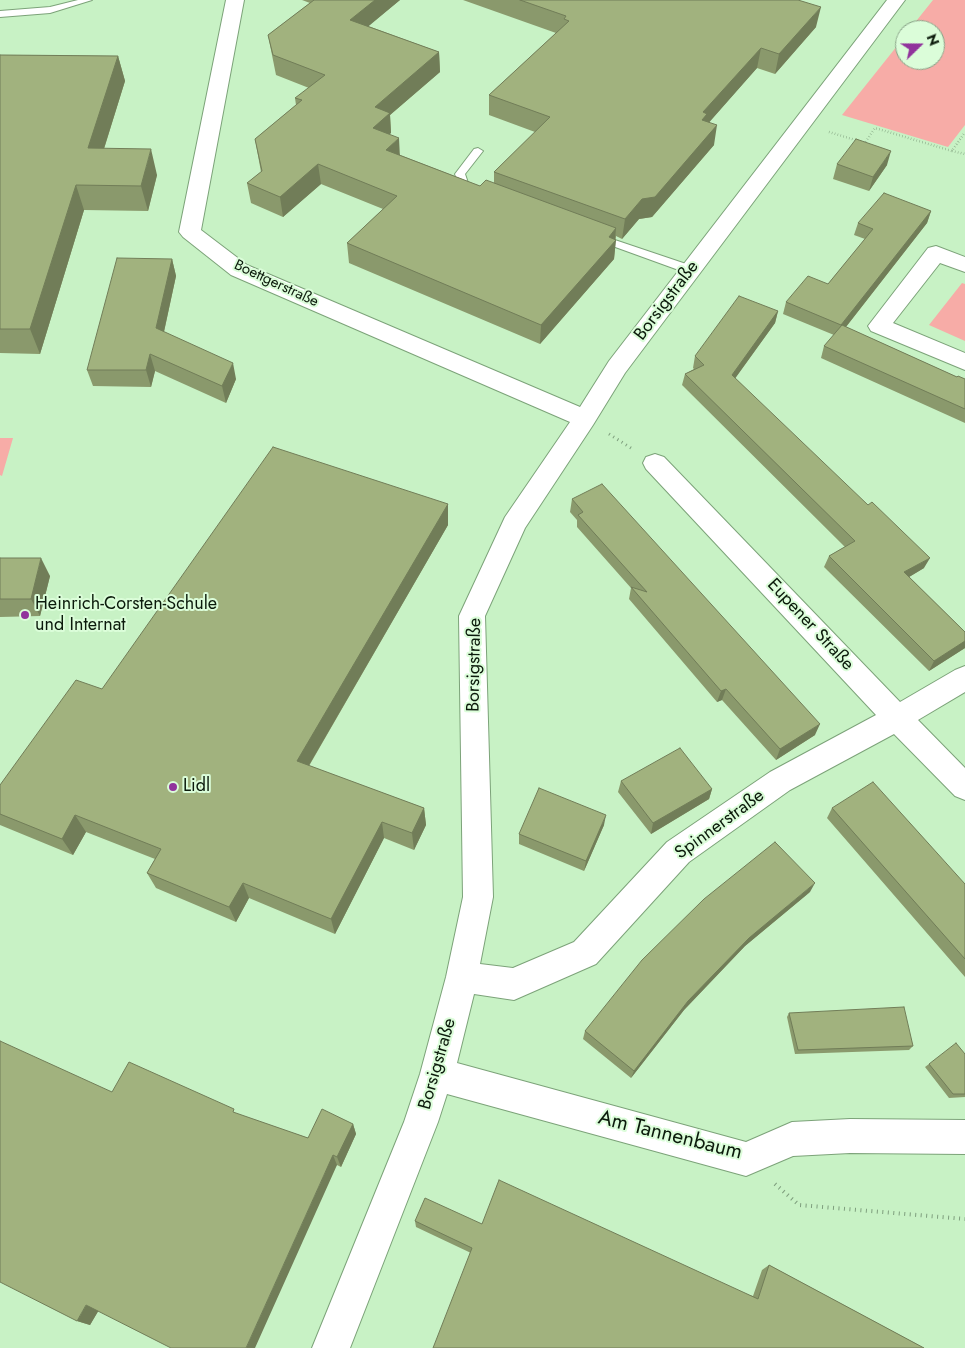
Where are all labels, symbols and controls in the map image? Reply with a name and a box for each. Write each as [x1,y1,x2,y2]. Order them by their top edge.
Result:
north arrow [895,20,945,70]
text: N [922,31,944,49]
street label: Boettgerstraße [231,257,321,311]
street label: Borsigstraße [630,257,704,345]
street label: Eupener Straße [762,575,858,675]
place label: Heinrich-Corsten-Schule und Internat [35,594,217,636]
marker: Heinrich-Corsten-Schule und Internat [19,609,31,621]
street label: Borsigstraße [463,618,487,712]
place label: Lidl [183,776,210,798]
marker: Lidl [167,781,179,793]
street label: Spinnerstraße [671,785,769,865]
street label: Borsigstraße [415,1016,461,1112]
street label: Am Tannenbaum [595,1106,745,1166]

